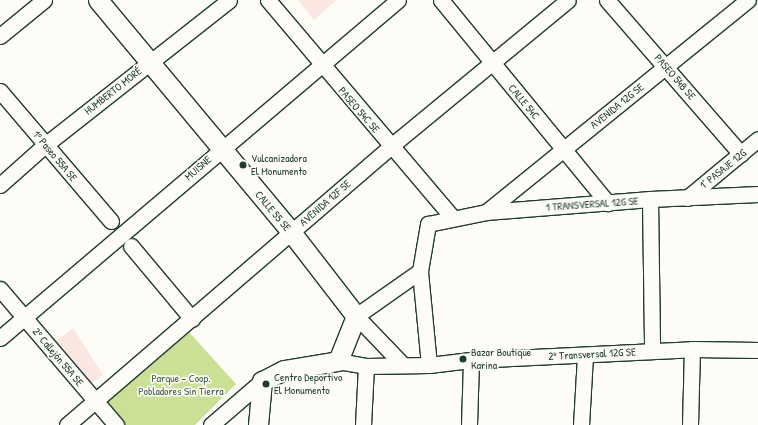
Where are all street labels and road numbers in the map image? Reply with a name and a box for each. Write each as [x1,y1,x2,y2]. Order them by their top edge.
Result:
street label: PASEO 54B SE [652,52,698,102]
street label: HUMBERTO MORÉ [82,64,144,118]
street label: AVENIDA 12G SE [588,80,646,132]
street label: CALLE 54C [506,82,542,122]
street label: PASEO 54C SE [335,84,383,136]
street label: 1º Paseo 55A SE [30,128,80,184]
street label: 1° PASAJE 12G [697,146,749,192]
street label: MUISNE [182,153,214,183]
street label: AVENIDA 12F SE [297,177,353,229]
street label: CALLE 55 SE [252,188,294,234]
street label: 1 TRANSVERSAL 12G SE [545,194,639,214]
street label: 2º Callejón 55A SE [30,325,86,389]
street label: 2º Transversal 12G SE [548,345,636,363]

